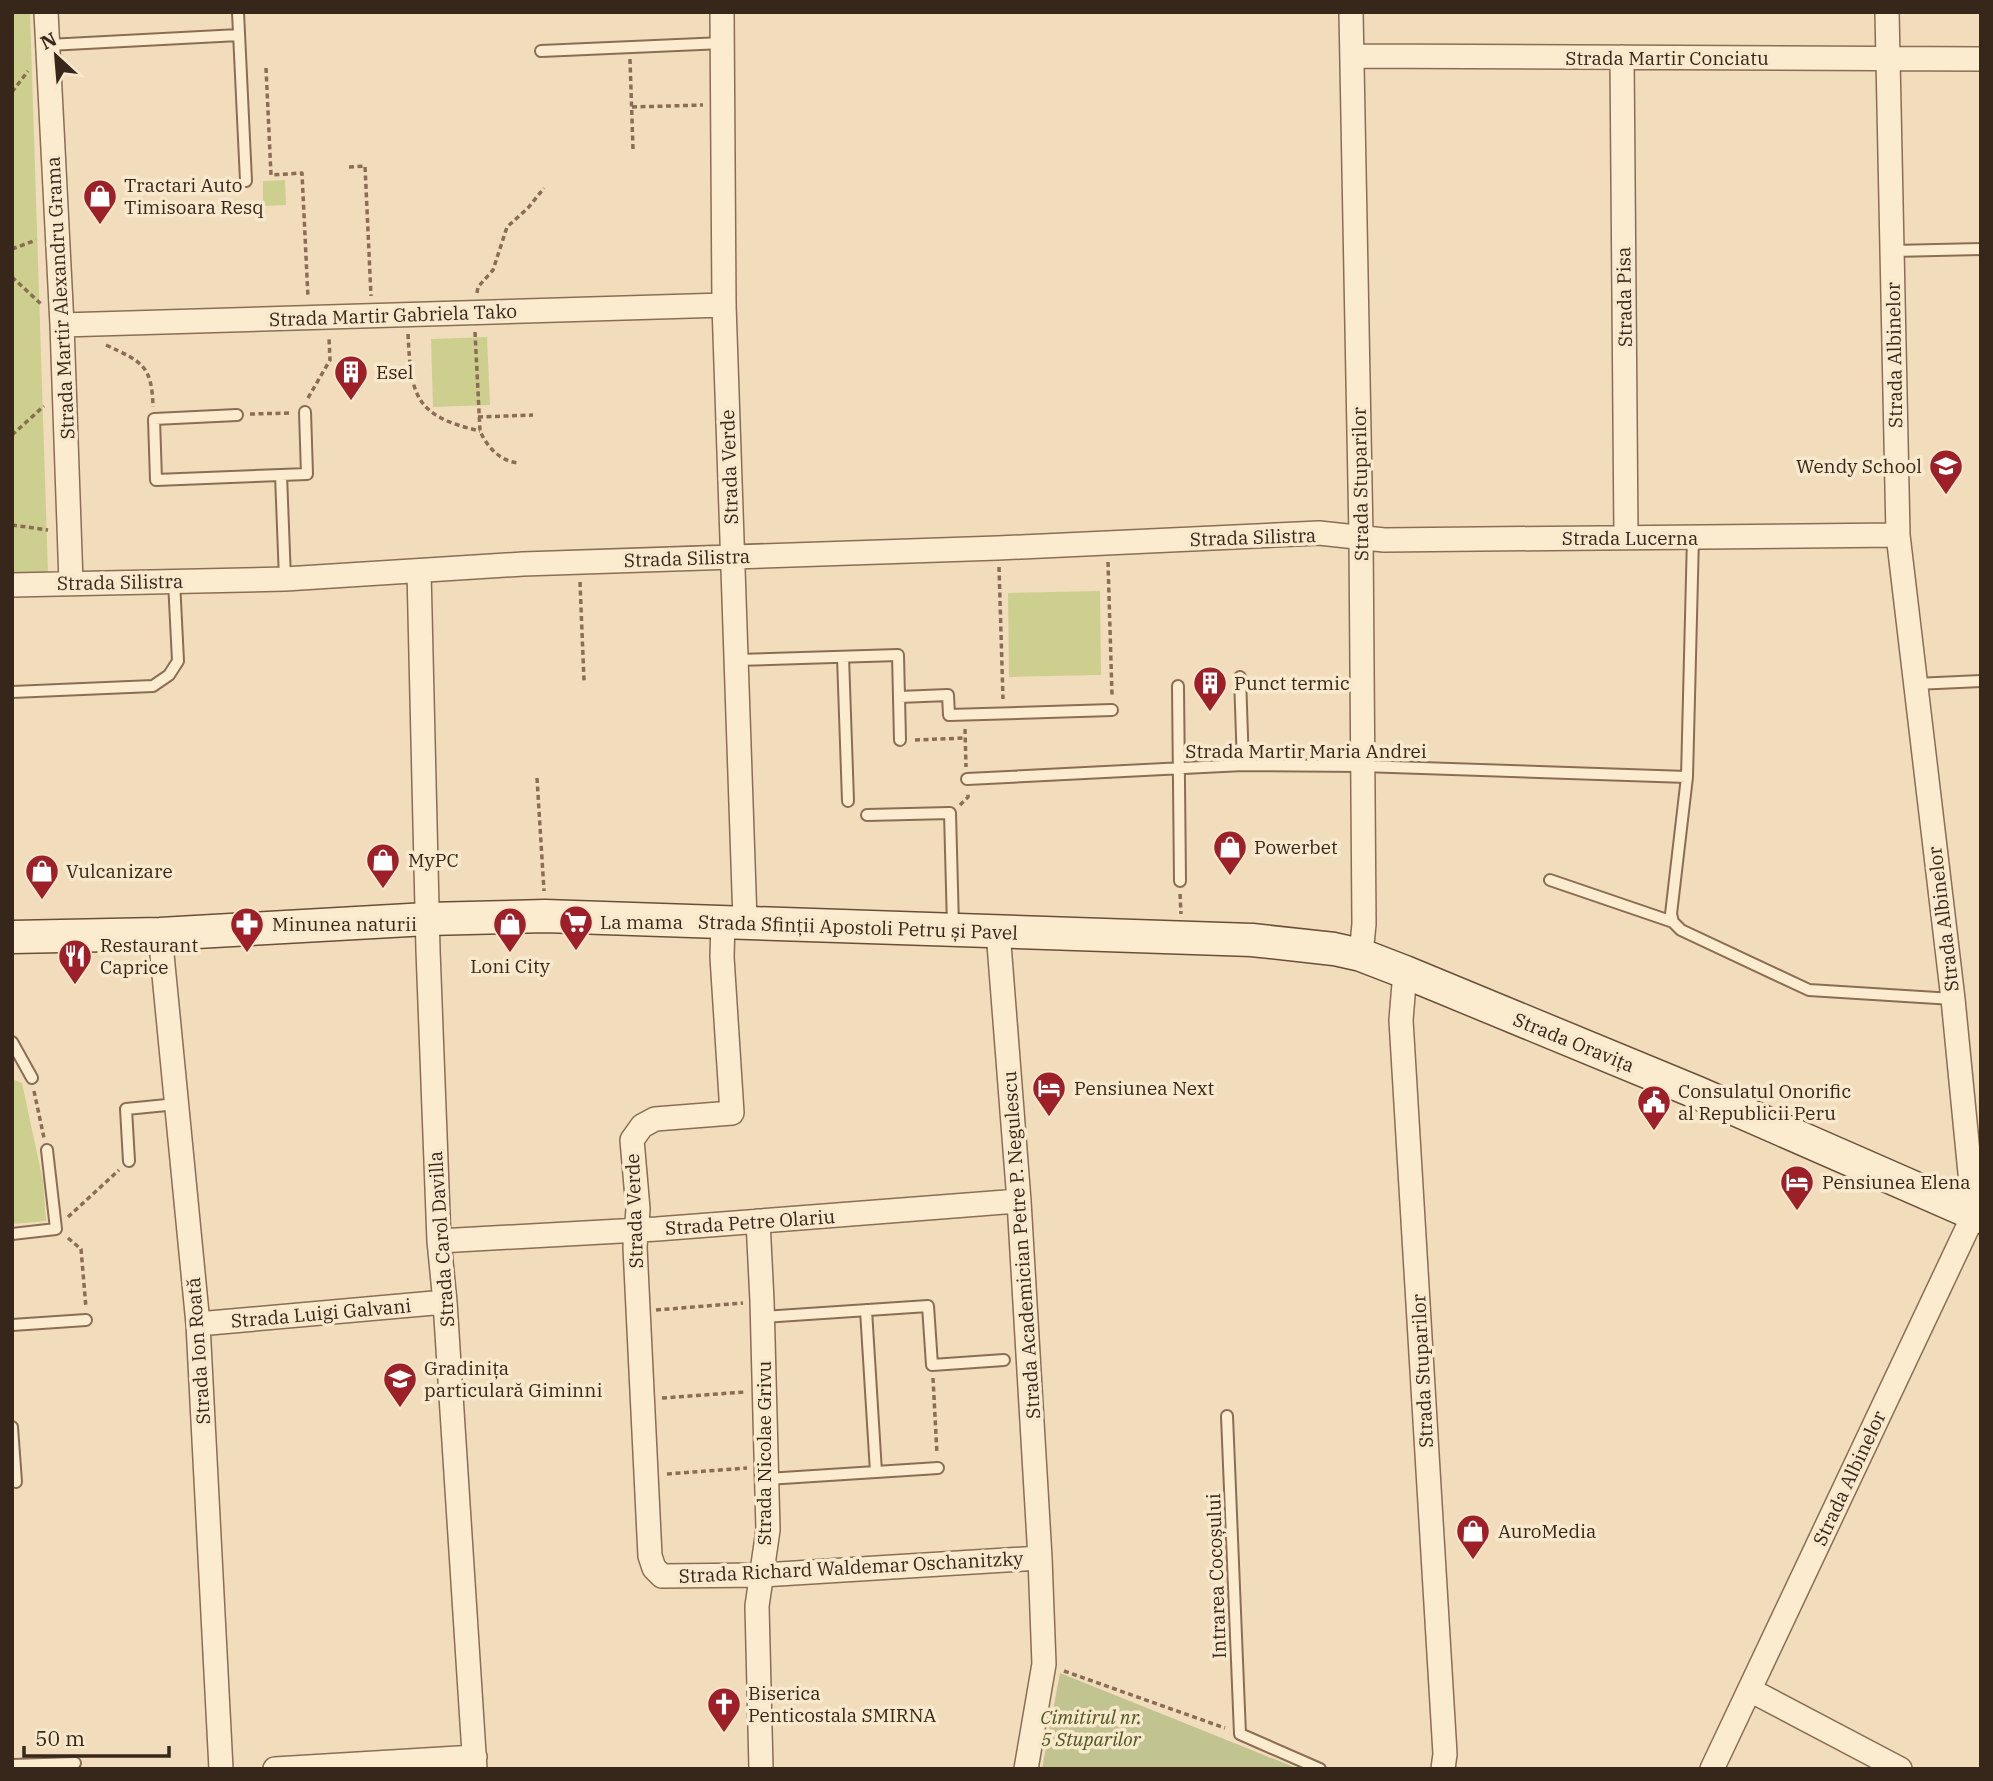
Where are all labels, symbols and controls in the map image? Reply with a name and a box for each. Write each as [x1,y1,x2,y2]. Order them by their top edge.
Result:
north arrow [21,21,91,91]
text: N [37,27,61,55]
street label: Strada Martir Conciatu [1565,46,1769,70]
street label: Strada Martir Alexandru Grama [41,156,79,440]
place label: Tractari Auto Timisoara Resq [124,173,264,219]
shop icon: Tractari Auto Timisoara Resq [81,177,119,226]
street label: Strada Pisa [1611,247,1637,347]
street label: Strada Albinelor [1881,281,1907,428]
street label: Strada Martir Gabriela Tako [269,299,517,331]
building icon: Esel [332,353,370,402]
place label: Esel [376,360,414,384]
street label: Strada Stuparilor [1347,406,1373,561]
street label: Strada Verde [715,409,743,525]
school or university icon: Wendy School [1927,447,1965,496]
place label: Wendy School [1796,454,1922,478]
street label: Strada Silistra [1189,523,1317,551]
street label: Strada Lucerna [1562,526,1698,550]
street label: Strada Silistra [623,544,751,572]
street label: Strada Silistra [57,569,183,595]
building icon: Punct termic [1191,664,1229,713]
place label: Punct termic [1234,671,1350,695]
street label: Strada Martir Maria Andrei [1185,739,1427,763]
shop icon: Powerbet [1211,828,1249,877]
place label: Powerbet [1254,835,1338,859]
shop icon: MyPC [364,841,402,890]
street label: Strada Albinelor [1922,844,1964,993]
place label: MyPC [408,848,459,872]
shop icon: Vulcanizare [23,852,61,901]
place label: Vulcanizare [66,859,173,883]
supermarket icon: La mama [557,903,595,952]
pharmacy icon: Minunea naturii [228,905,266,954]
shop icon: Loni City [491,905,529,954]
street label: Strada Sfinții Apostoli Petru și Pavel [698,909,1019,945]
place label: La mama [600,910,683,934]
place label: Minunea naturii [272,912,417,936]
place label: Restaurant Caprice [100,933,198,979]
restaurant icon: Restaurant Caprice [56,937,94,986]
place label: Loni City [470,954,551,978]
street label: Strada Oravița [1510,1007,1638,1077]
hotel icon: Pensiunea Next [1030,1069,1068,1118]
street label: Strada Academician Petre P. Negulescu [997,1070,1045,1420]
place label: Pensiunea Next [1074,1076,1214,1100]
place label: Consulatul Onorific al Republicii Peru [1678,1079,1851,1125]
public building icon: Consulatul Onorific al Republicii Peru [1635,1083,1673,1132]
street label: Strada Carol Davilla [423,1150,459,1328]
street label: Strada Verde [620,1153,648,1269]
hotel icon: Pensiunea Elena [1778,1163,1816,1212]
place label: Pensiunea Elena [1822,1170,1971,1194]
street label: Strada Petre Olariu [664,1204,836,1240]
street label: Strada Ion Roată [181,1277,215,1425]
street label: Strada Luigi Galvani [230,1293,412,1333]
street label: Strada Stuparilor [1406,1293,1438,1449]
place label: Gradinița particulară Giminni [424,1356,602,1402]
school or university icon: Gradinița particulară Giminni [381,1360,419,1409]
street label: Strada Nicolae Grivu [752,1360,776,1545]
street label: Strada Albinelor [1807,1406,1891,1549]
street label: Intrarea Cocoșului [1201,1493,1231,1659]
shop icon: AuroMedia [1454,1512,1492,1561]
place label: AuroMedia [1498,1519,1596,1543]
street label: Strada Richard Waldemar Oschanitzky [678,1546,1025,1588]
place label: Biserica Penticostala SMIRNA [748,1681,936,1727]
church icon: Biserica Penticostala SMIRNA [705,1685,743,1734]
park label: Cimitirul nr. 5 Stuparilor [1040,1705,1142,1751]
scale bar [24,1714,170,1758]
text: 50 m [35,1724,85,1752]

